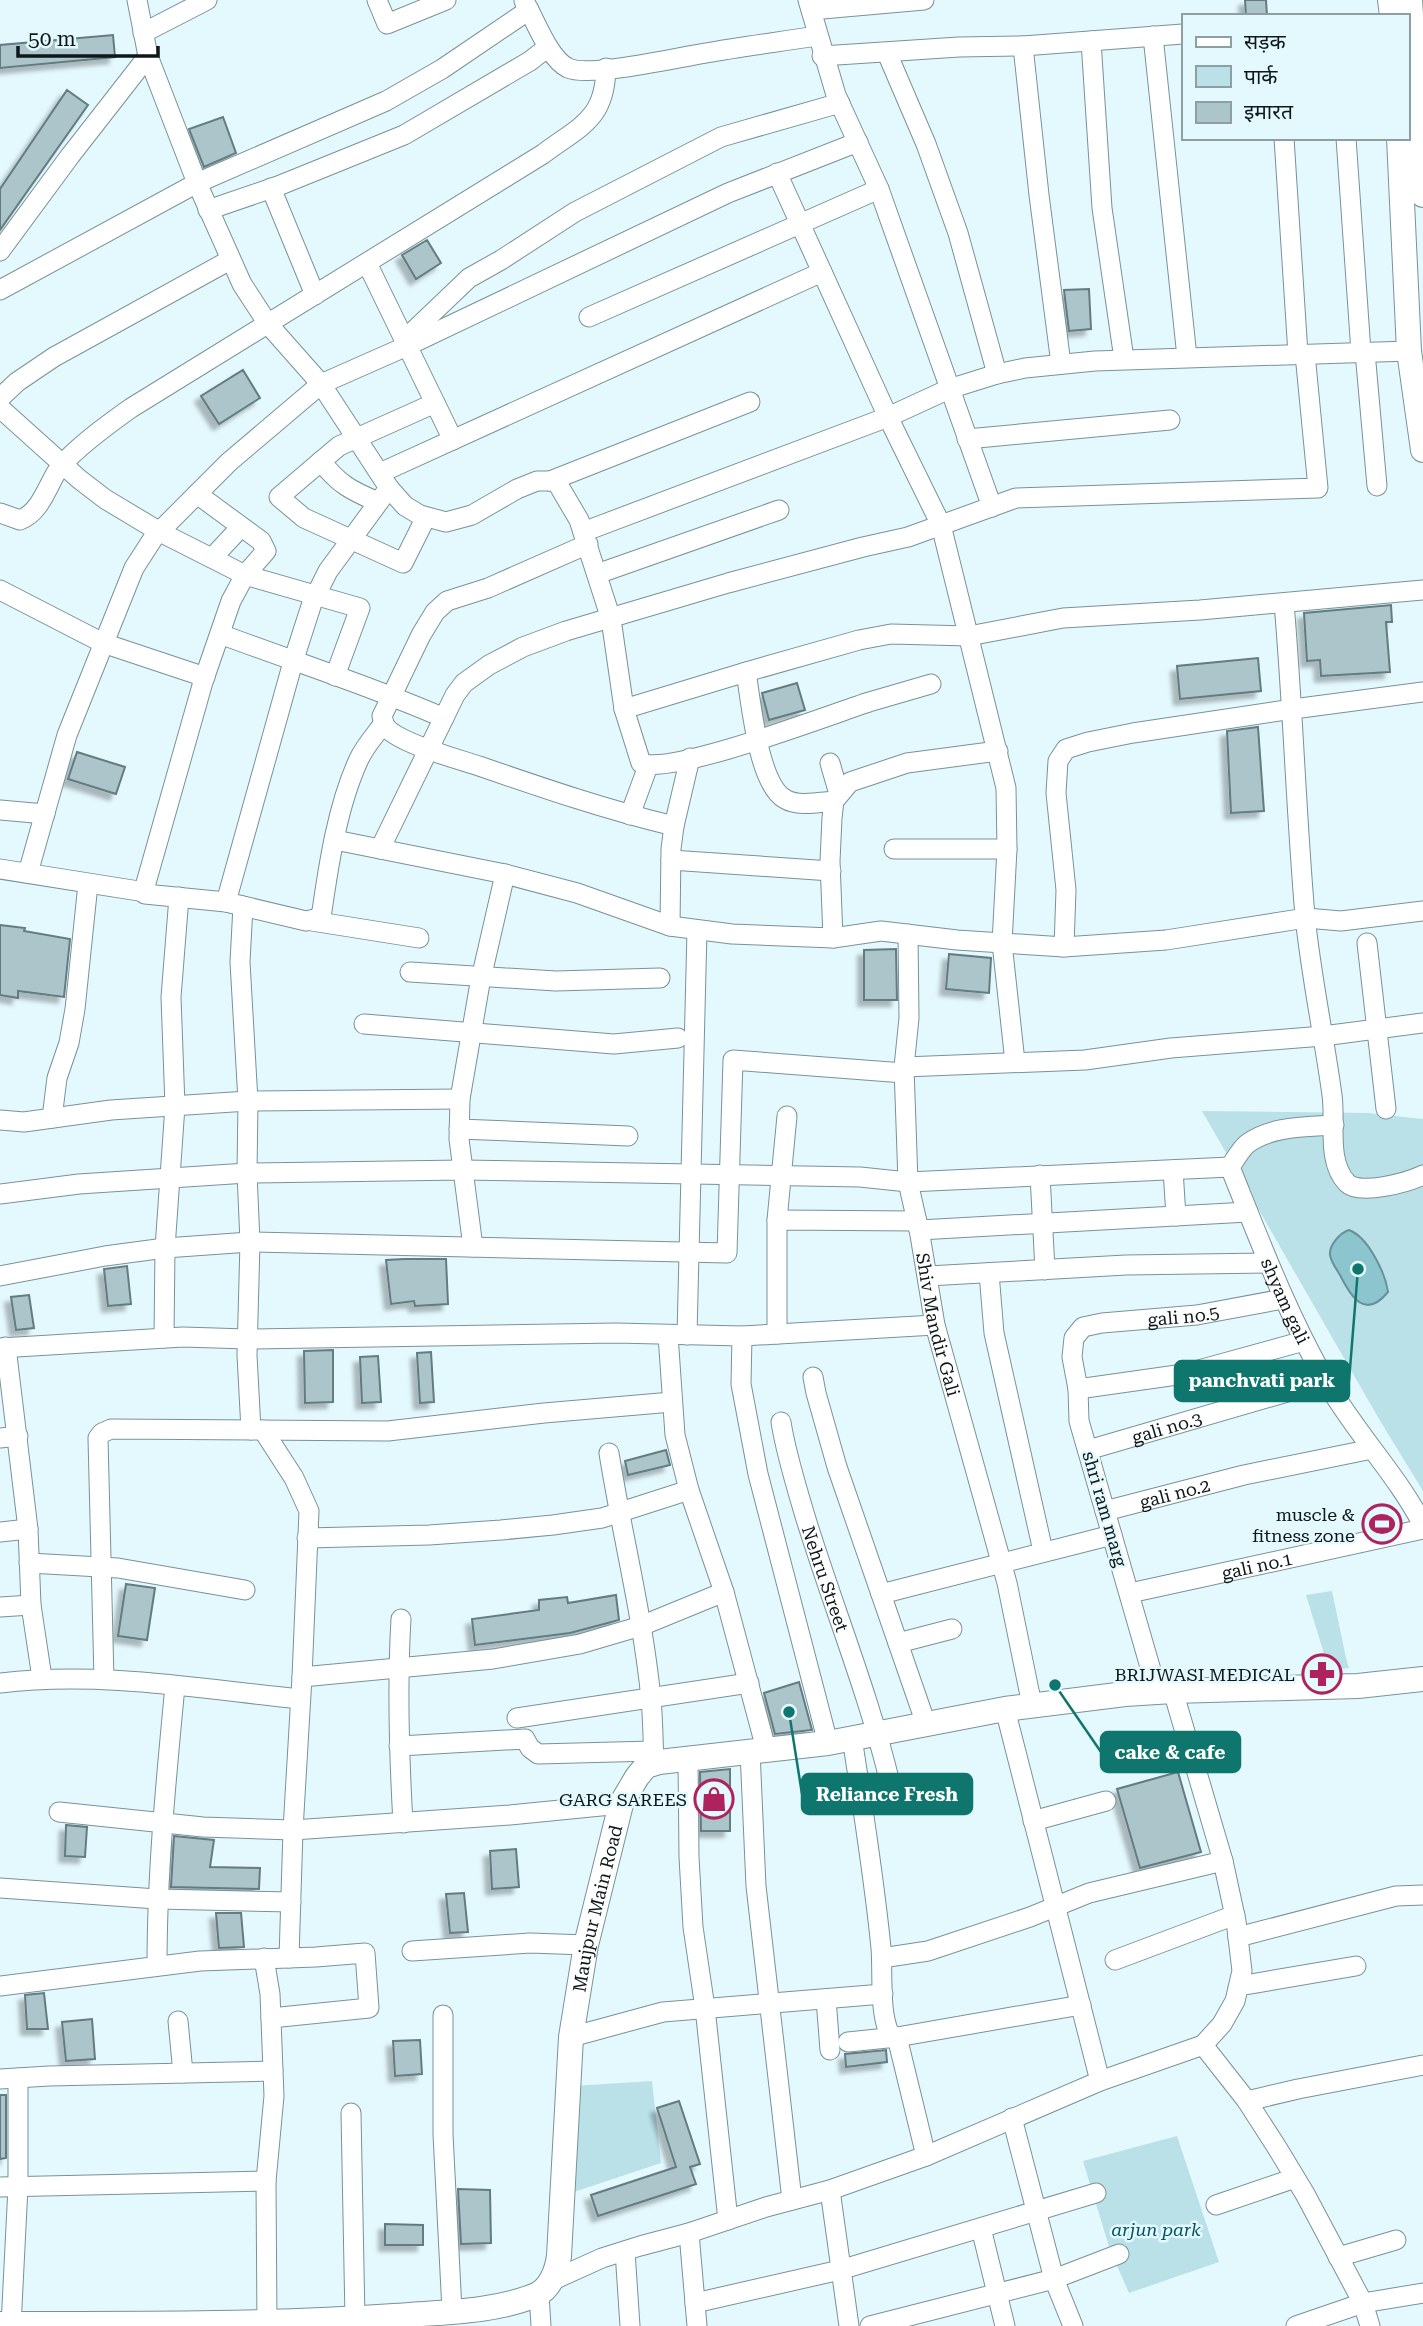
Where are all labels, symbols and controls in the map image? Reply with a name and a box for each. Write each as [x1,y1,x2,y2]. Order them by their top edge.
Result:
scale bar [18,14,158,58]
legend [1182,14,1409,140]
text: 50 m [28,27,76,51]
text: सड़क [1244,30,1286,54]
text: पार्क [1244,65,1278,89]
text: इमारत [1244,100,1294,124]
street label: Shiv Mandir Gali [913,1251,965,1399]
street label: shyam gali [1257,1255,1315,1347]
street label: gali no.5 [1147,1301,1221,1330]
callout: panchvati park [1175,1361,1349,1401]
text: panchvati park [1189,1369,1335,1392]
street label: gali no.3 [1129,1407,1204,1447]
street label: shri ram marg [1078,1449,1132,1570]
street label: gali no.2 [1137,1474,1212,1512]
sports icon: muscle & fitness zone [1361,1503,1403,1545]
place label: muscle & fitness zone [1252,1504,1355,1546]
street label: Nehru Street [798,1523,853,1635]
street label: gali no.1 [1220,1547,1294,1583]
pharmacy icon: BRIJWASI MEDICAL [1301,1653,1343,1695]
place label: BRIJWASI MEDICAL [1114,1664,1295,1685]
callout: cake & cafe [1101,1732,1240,1772]
text: cake & cafe [1114,1741,1226,1764]
callout: Reliance Fresh [802,1774,972,1814]
shop icon: GARG SAREES [693,1778,735,1820]
text: Reliance Fresh [816,1783,958,1806]
place label: GARG SAREES [559,1789,687,1810]
street label: Maujpur Main Road [568,1822,626,1994]
park label: arjun park [1111,2219,1201,2240]

